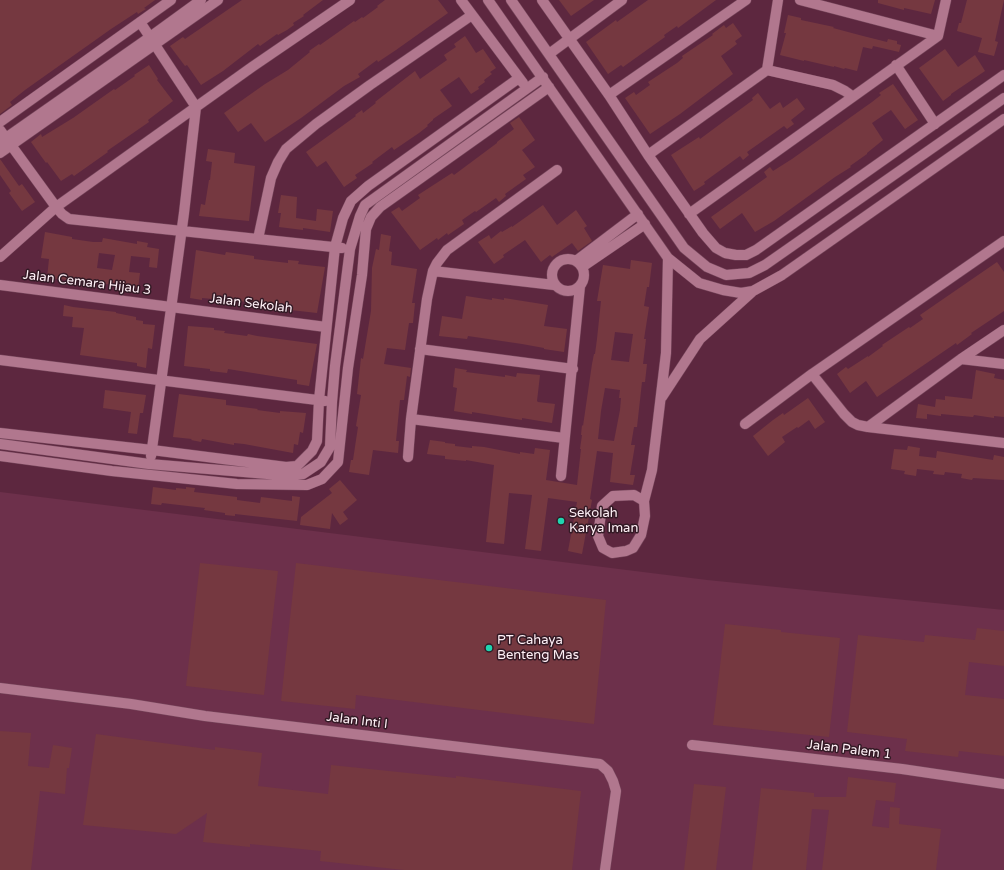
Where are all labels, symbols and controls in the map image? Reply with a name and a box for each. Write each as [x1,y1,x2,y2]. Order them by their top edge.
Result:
street label: Jalan Cemara Hijau 3 [22,267,152,299]
street label: Jalan Sekolah [208,291,294,317]
place label: Sekolah Karya Iman [569,506,638,537]
marker: Sekolah Karya Iman [556,516,566,526]
place label: PT Cahaya Benteng Mas [497,633,579,664]
marker: PT Cahaya Benteng Mas [484,643,494,653]
street label: Jalan Inti I [325,709,389,733]
street label: Jalan Palem 1 [806,737,892,763]

